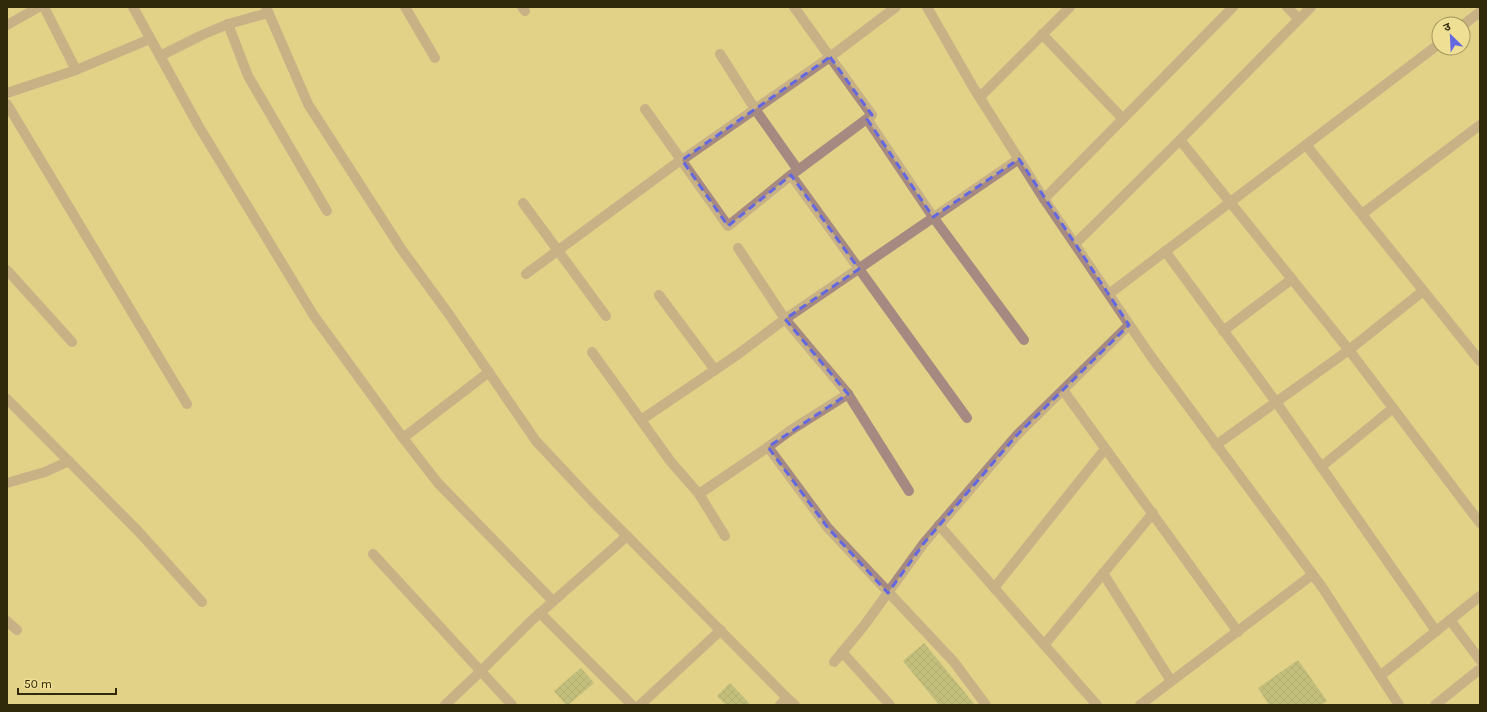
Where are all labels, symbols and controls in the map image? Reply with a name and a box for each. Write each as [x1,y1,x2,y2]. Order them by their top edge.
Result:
north arrow [1431,16,1471,56]
text: उ [1442,20,1453,35]
scale bar [18,670,116,696]
text: 50 m [24,677,52,691]

